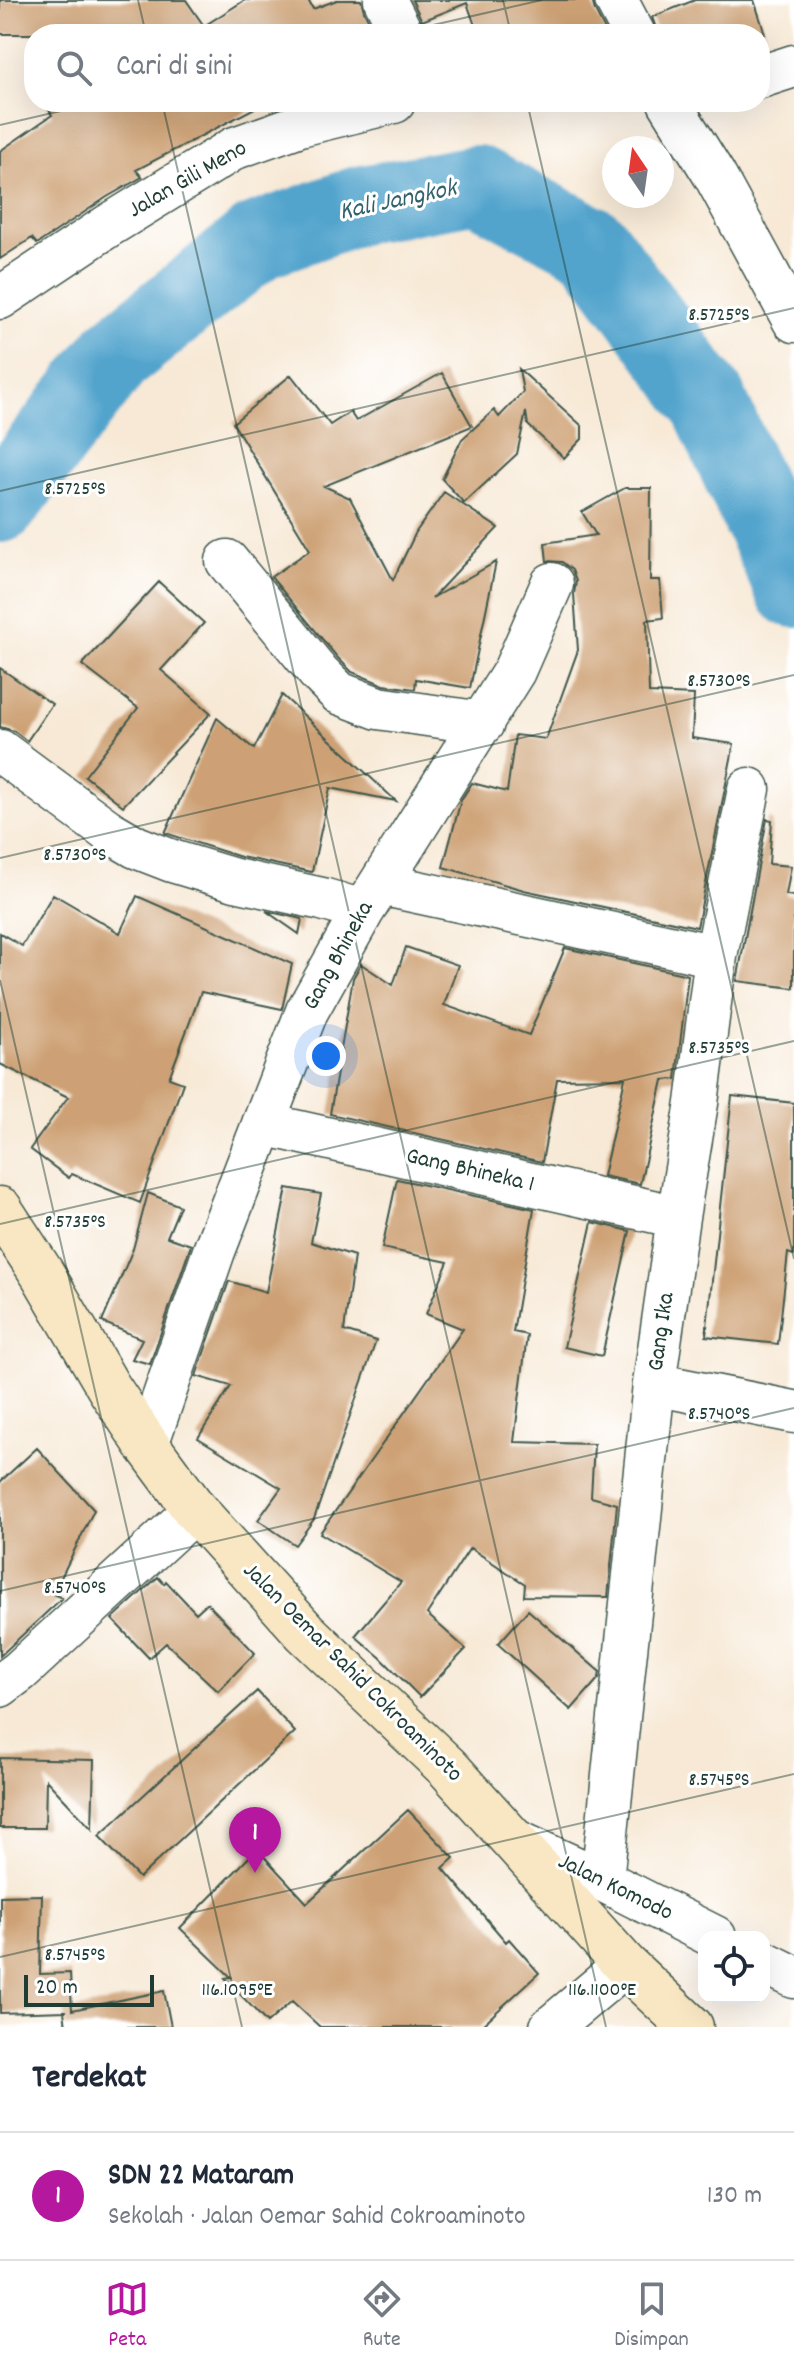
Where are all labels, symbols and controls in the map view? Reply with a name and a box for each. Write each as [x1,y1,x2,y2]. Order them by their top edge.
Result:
search box [24,24,770,112]
icon: search [52,46,96,90]
text: Cari di sini [116,47,232,90]
street label: Jalan Gili Meno [122,132,254,228]
north arrow [602,136,674,208]
water label: Kali Jangkok [336,170,462,231]
text: 8.5725°S [688,302,750,330]
text: 8.5725°S [44,476,106,504]
text: 8.5730°S [687,668,751,696]
text: 8.5730°S [43,842,107,870]
street label: Gang Bhineka [295,895,383,1017]
text: 8.5735°S [688,1035,750,1063]
your location [306,1036,346,1076]
street label: Gang Bhineka 1 [402,1140,538,1202]
text: 8.5735°S [44,1209,106,1237]
street label: Gang Ika [640,1290,684,1373]
text: 8.5740°S [688,1401,750,1429]
street label: Jalan Oemar Sahid Cokroaminoto [234,1555,470,1791]
text: 8.5740°S [44,1575,106,1603]
text: 8.5745°S [688,1767,750,1795]
pin: 1 [229,1807,281,1873]
street label: Jalan Komodo [552,1845,678,1931]
map controls [698,1931,770,2003]
button: locate [698,1931,770,2003]
text: 8.5745°S [44,1942,106,1970]
scale bar [24,1971,154,2007]
text: 20 m [36,1973,78,2004]
text: 116.1095°E [201,1977,273,2005]
text: 116.1100°E [568,1977,636,2005]
text: Terdekat [32,2055,147,2104]
text: SDN 22 Mataram [108,2156,294,2199]
text: 1 [55,2178,61,2215]
text: 130 m [707,2178,762,2215]
text: Sekolah · Jalan Oemar Sahid Cokroaminoto [108,2199,526,2236]
tab: Peta [105,2277,149,2356]
tab: Rute [360,2277,404,2356]
tab: Disimpan [614,2277,689,2356]

